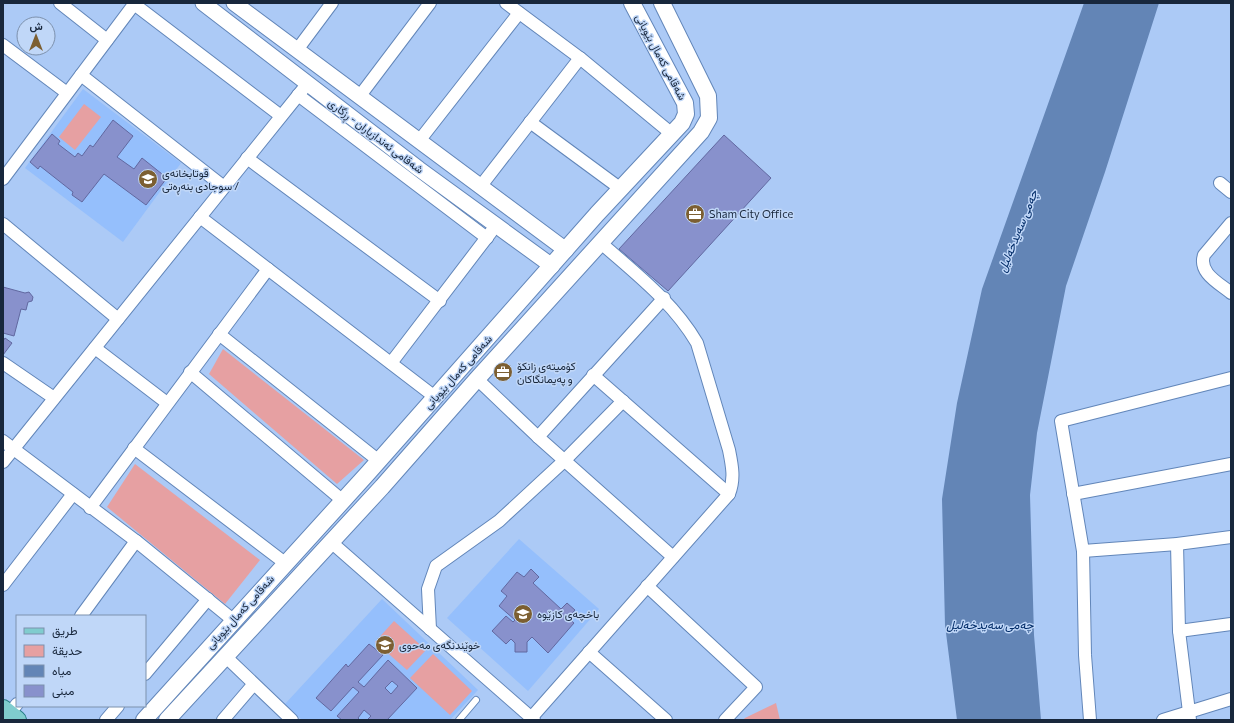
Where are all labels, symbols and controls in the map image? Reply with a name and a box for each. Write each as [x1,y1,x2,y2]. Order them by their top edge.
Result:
street label: شەقامی کەمال بێویانی [632,12,690,103]
north arrow [16,16,56,56]
text: ش [29,19,43,33]
street label: شەقامی ئەندازیاران - ڕزگاری [324,96,427,178]
place label: قوتابخانەی سوجادی بنەڕەتی / [162,166,239,195]
school or university icon: قوتابخانەی سوجادی بنەڕەتی / [137,168,159,190]
water label: چەمی سەیدخەلیل [994,187,1042,274]
office icon: Sham City Office [684,203,706,225]
place label: Sham City Office [709,207,794,220]
street label: شەقامی کەمال بێویانی [421,332,495,412]
place label: کۆمیتەی زانکۆ و پەیمانگاکان [517,359,576,387]
office icon: کۆمیتەی زانکۆ و پەیمانگاکان [492,361,514,383]
street label: شەقامی کەمال بێویانی [203,572,277,652]
school or university icon: باخچەی کازێوە [512,603,534,625]
place label: باخچەی کازێوە [537,607,599,622]
legend [16,615,146,707]
water label: چەمی سەیدخەلیل [946,617,1035,633]
text: طريق [52,623,78,639]
school or university icon: خوێندنگەی مەحوی [374,634,396,656]
place label: خوێندنگەی مەحوی [399,638,480,652]
text: حديقة [52,643,82,658]
text: مياه [52,663,71,678]
text: مبنى [52,683,74,699]

